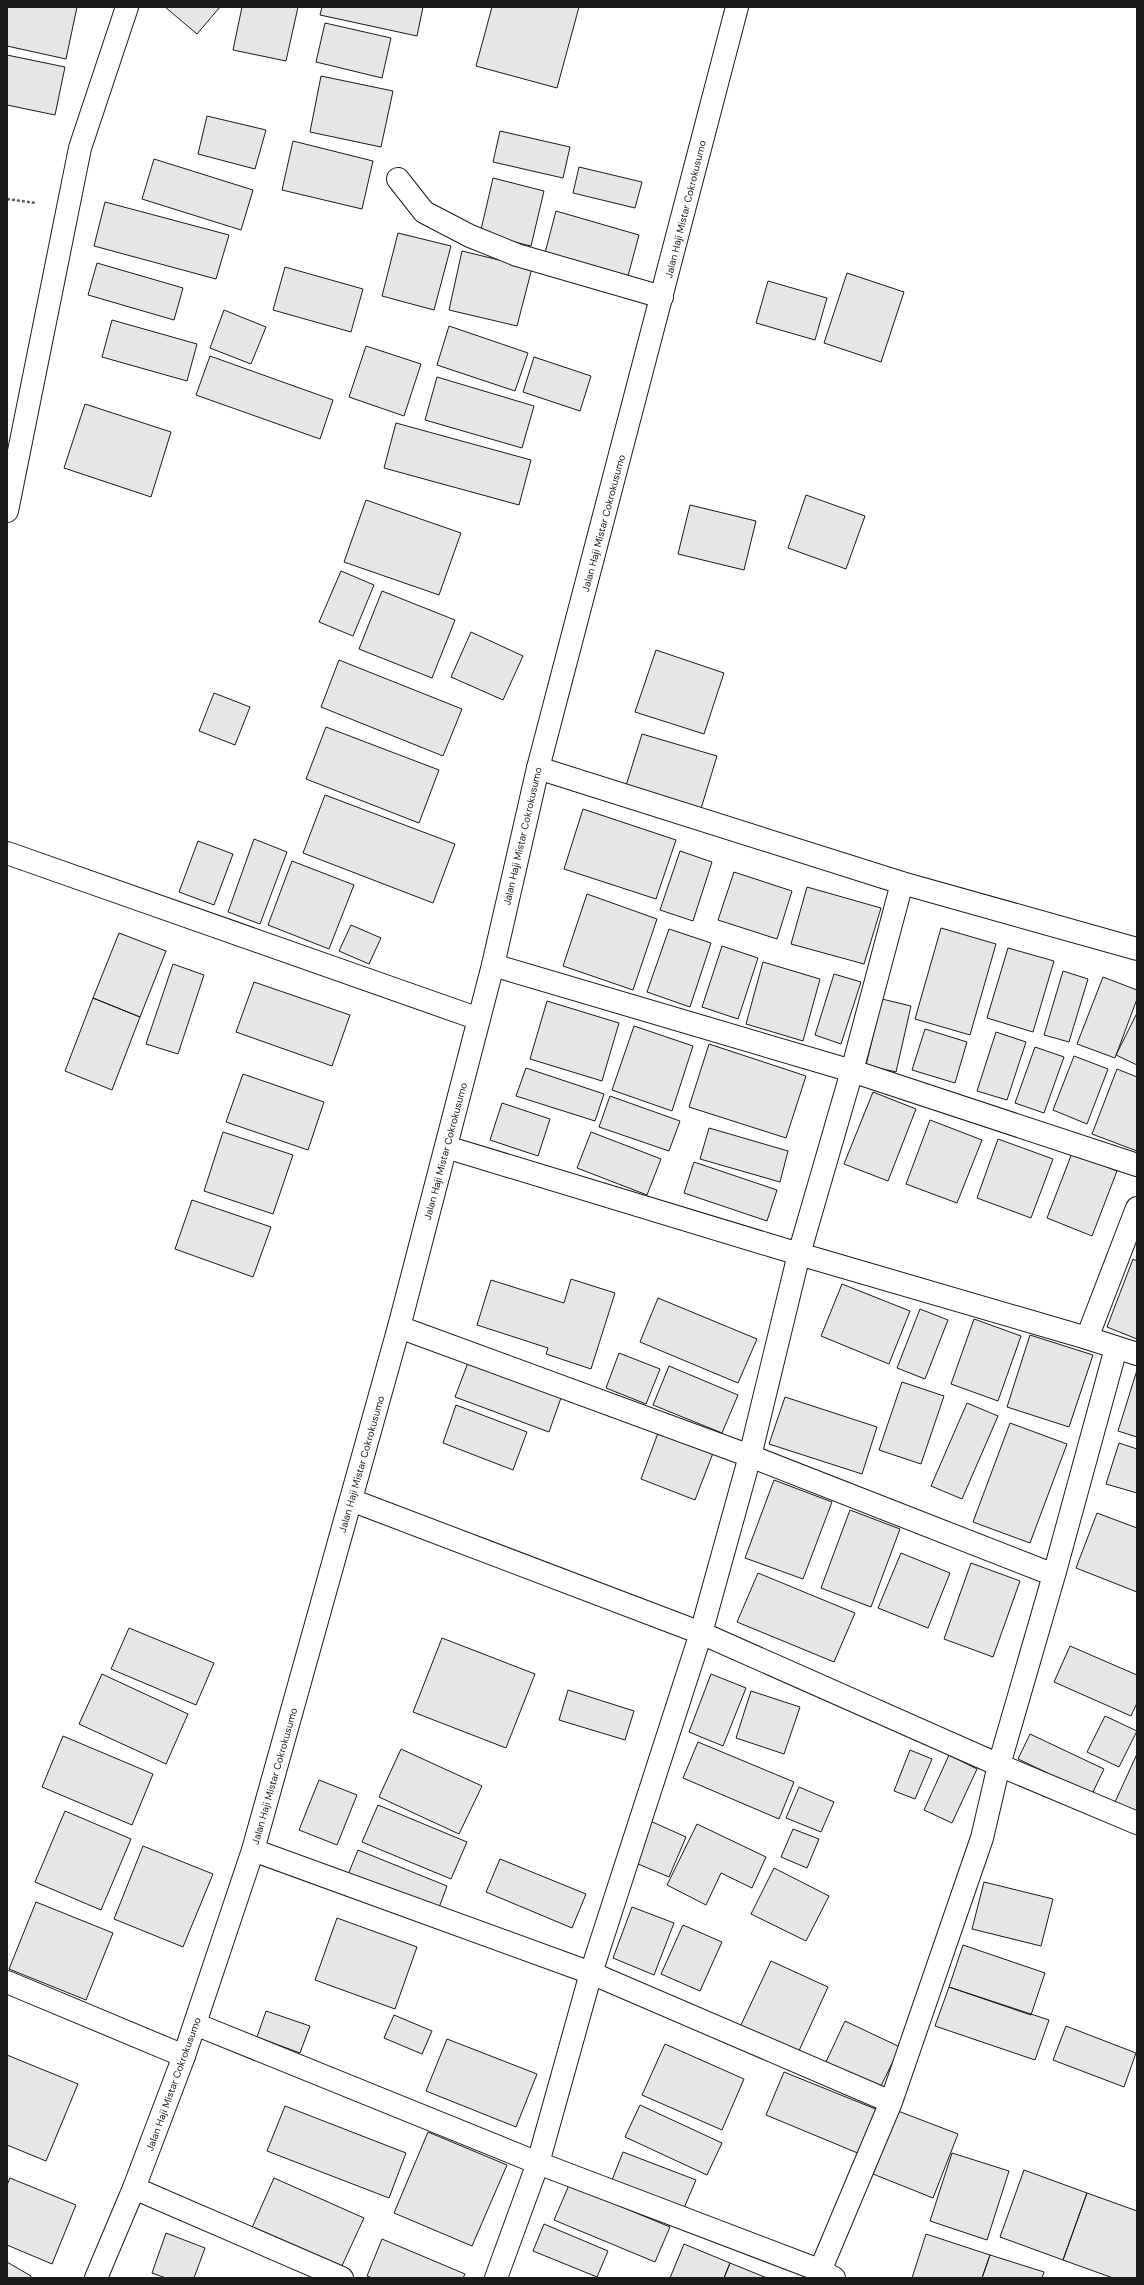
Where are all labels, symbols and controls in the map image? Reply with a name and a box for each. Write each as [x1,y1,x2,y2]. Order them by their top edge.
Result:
street label: Jalan Haji Mistar Cokrokusumo [662,139,709,279]
street label: Jalan Haji Mistar Cokrokusumo [579,453,628,593]
street label: Jalan Haji Mistar Cokrokusumo [500,766,545,907]
street label: Jalan Haji Mistar Cokrokusumo [421,1081,470,1221]
street label: Jalan Haji Mistar Cokrokusumo [336,1394,387,1534]
street label: Jalan Haji Mistar Cokrokusumo [249,1706,300,1846]
street label: Jalan Haji Mistar Cokrokusumo [143,2015,204,2153]

